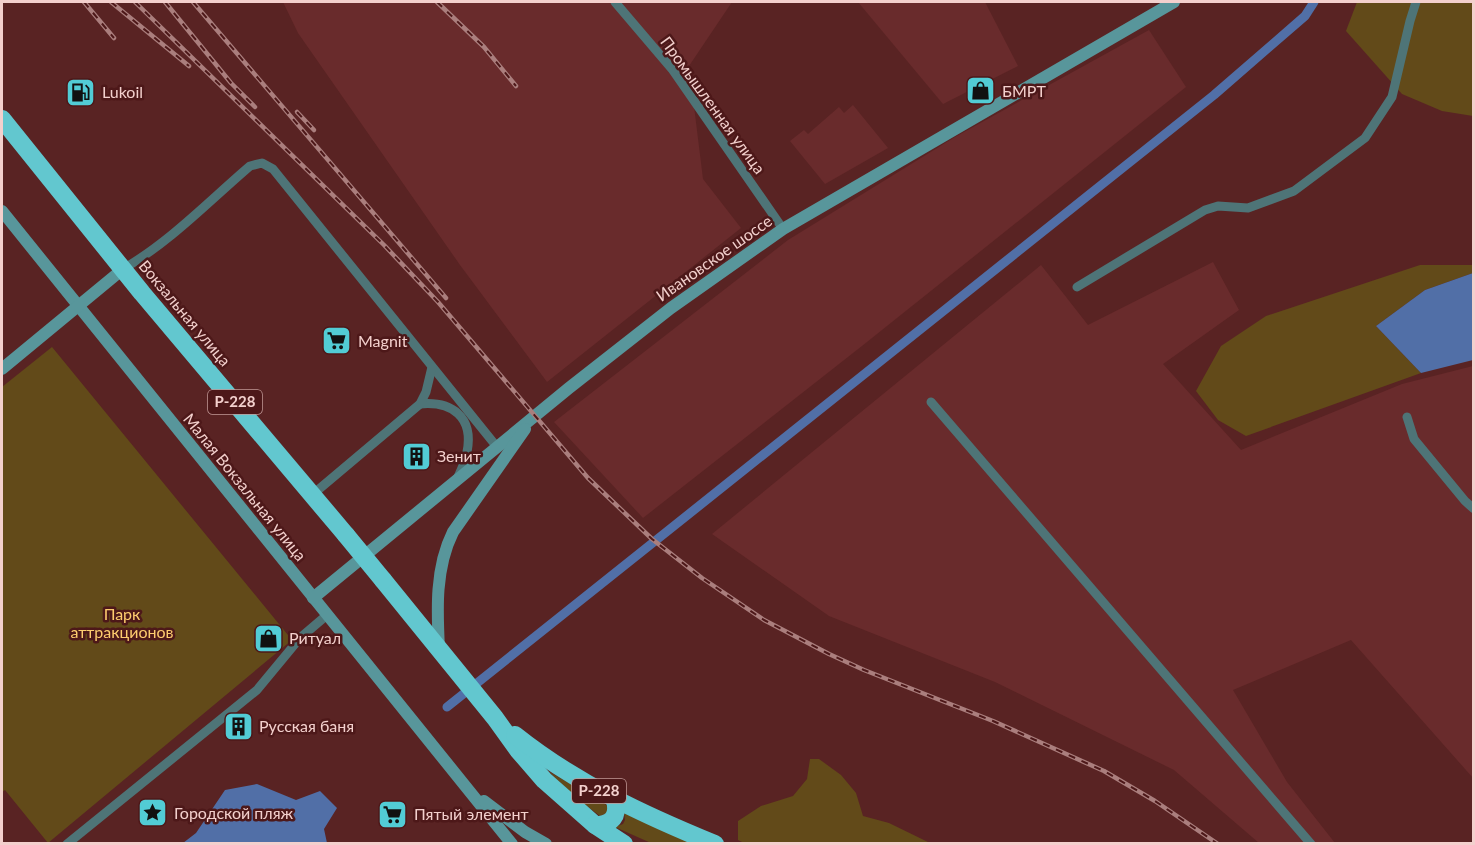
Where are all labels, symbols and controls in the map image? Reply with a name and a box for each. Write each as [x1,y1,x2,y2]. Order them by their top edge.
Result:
street label: Промышленная улица [657,32,770,177]
shop icon: БМРТ [965,75,997,107]
fuel station icon: Lukoil [65,76,97,108]
place label: БМРТ [1002,81,1046,100]
place label: Lukoil [102,82,143,101]
street label: Ивановское шоссе [652,211,775,305]
street label: Вокзальная улица [136,256,235,369]
supermarket icon: Magnit [321,325,353,357]
place label: Magnit [358,331,408,350]
road number: Р-228 [208,390,262,414]
street label: Малая Вокзальная улица [180,409,311,564]
building icon: Зенит [400,440,432,472]
place label: Зенит [437,446,481,465]
park label: Парк аттракционов [70,604,174,641]
shop icon: Ритуал [252,622,284,654]
place label: Ритуал [289,628,341,647]
building icon: Русская баня [222,710,254,742]
place label: Русская баня [259,716,354,735]
road number: Р-228 [572,779,626,803]
place icon: Городской пляж [137,797,169,829]
supermarket icon: Пятый элемент [377,798,409,830]
place label: Городской пляж [174,803,294,822]
place label: Пятый элемент [414,804,529,823]

